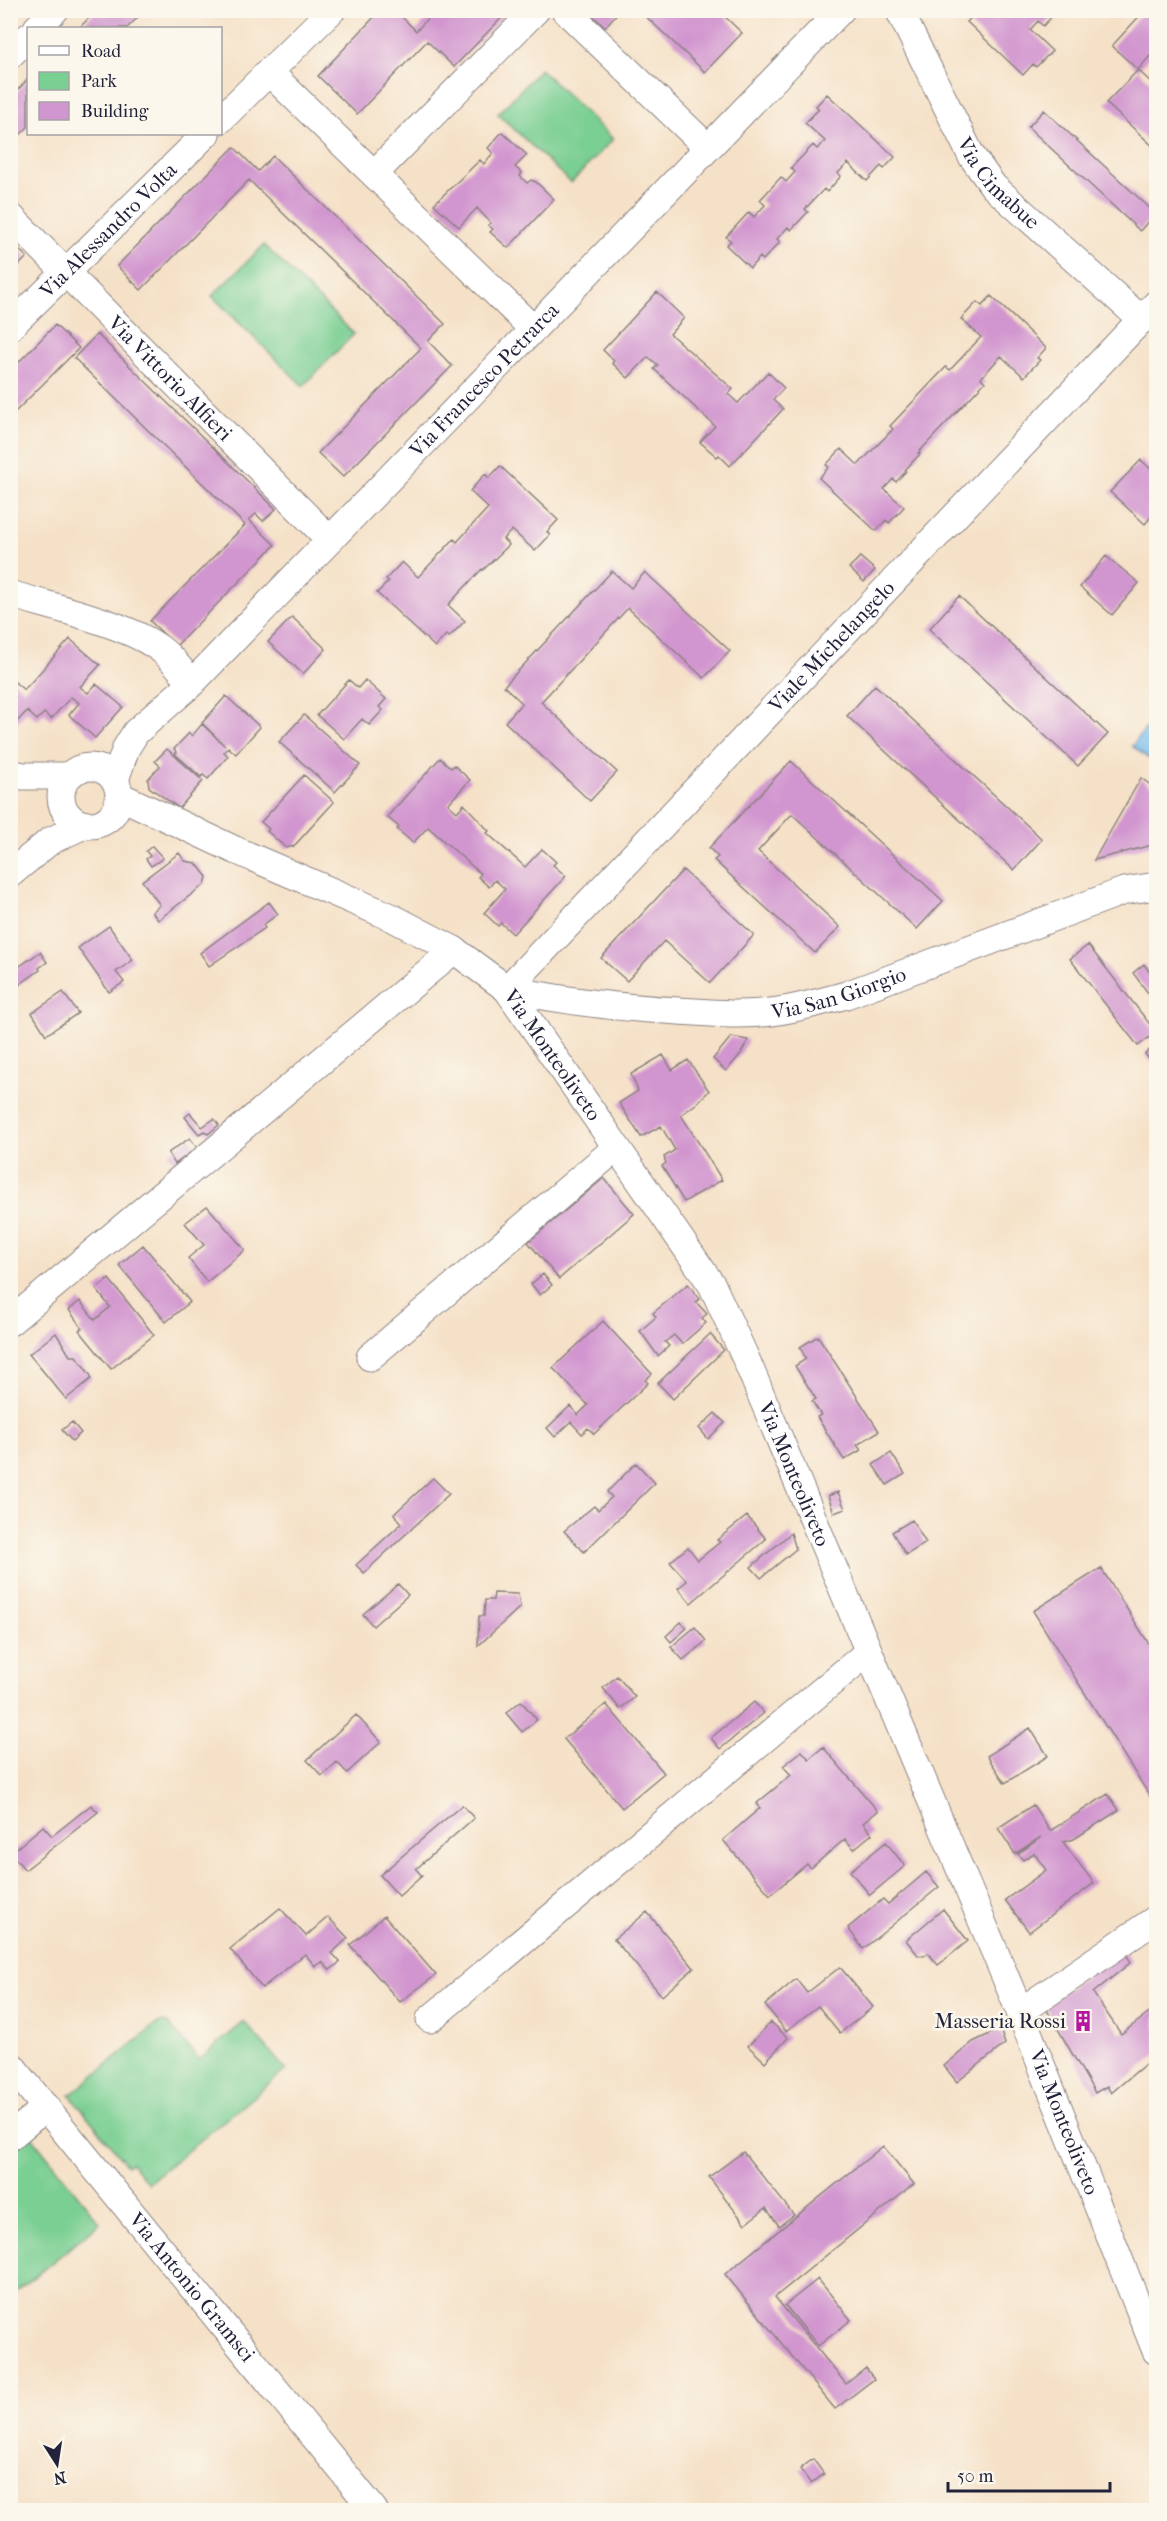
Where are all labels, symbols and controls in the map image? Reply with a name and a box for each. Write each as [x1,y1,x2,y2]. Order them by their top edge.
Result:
legend [27,27,222,135]
text: Road [81,41,121,62]
text: Park [81,71,118,92]
text: Building [81,101,149,122]
street label: Via Cimabue [952,133,1044,234]
street label: Via Alessandro Volta [34,157,182,303]
street label: Via Francesco Petrarca [404,298,564,463]
street label: Via Vittorio Alfieri [103,310,237,446]
street label: Viale Michelangelo [763,576,900,718]
street label: Via San Giorgio [769,962,909,1024]
street label: Via Monteoliveto [498,984,606,1125]
street label: Via Monteoliveto [753,1397,835,1550]
place label: Masseria Rossi [935,2009,1066,2033]
building icon: Masseria Rossi [1071,2009,1095,2033]
street label: Via Monteoliveto [1024,2045,1104,2198]
street label: Via Antonio Gramsci [124,2207,260,2367]
north arrow [27,2434,87,2494]
scale bar [948,2455,1110,2493]
text: 50 m [957,2466,994,2487]
text: N [51,2468,68,2489]

